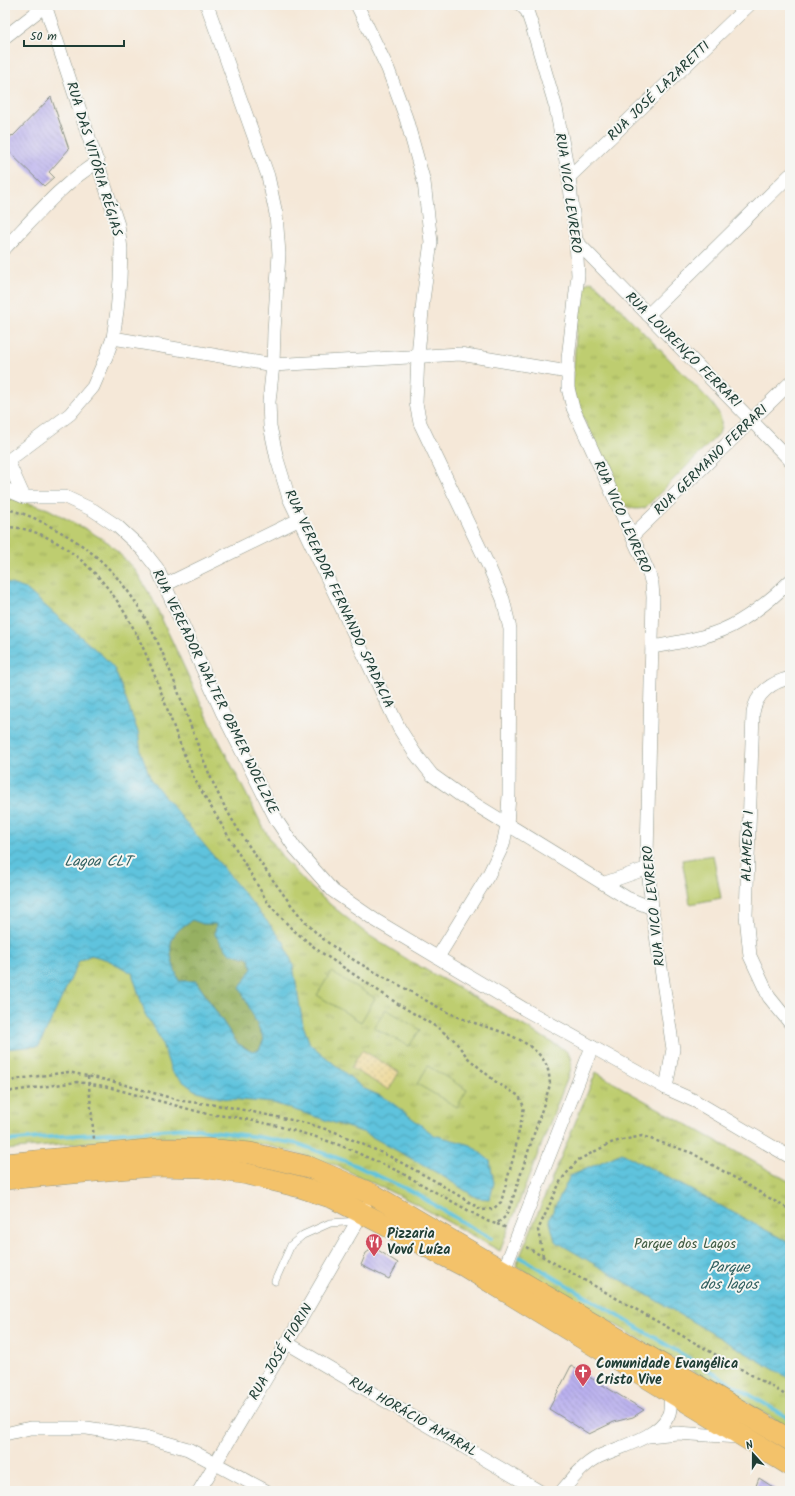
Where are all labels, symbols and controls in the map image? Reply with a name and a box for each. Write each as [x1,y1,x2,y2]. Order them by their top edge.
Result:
scale bar [24,22,124,48]
text: 50 m [30,27,57,46]
street label: RUA JOSÉ LAZARETTI [602,36,716,146]
street label: RUA DAS VITÓRIA RÉGIAS [60,79,128,240]
street label: RUA VICO LEVRERO [549,131,587,255]
street label: RUA LOURENÇO FERRARI [620,287,746,413]
street label: RUA GERMANO FERRARI [649,399,773,521]
street label: RUA VICO LEVRERO [587,457,657,577]
street label: RUA VEREADOR FERNANDO SPADACIA [278,486,400,712]
street label: RUA VEREADOR WALTER OBMER WOELZKE [146,566,284,819]
street label: ALAMEDA 1 [736,810,760,882]
street label: RUA VICO LEVRERO [637,844,671,968]
water label: Lagoa CLT [64,850,136,874]
place label: Pizzaria Vovó Luíza [387,1223,450,1261]
restaurant icon: Pizzaria Vovó Luíza [364,1232,384,1257]
park label: Parque dos Lagos [634,1233,736,1255]
water label: Parque dos lagos [700,1256,759,1297]
street label: RUA JOSÉ FIORIN [243,1299,319,1405]
place label: Comunidade Evangélica Cristo Vive [596,1353,738,1391]
church icon: Comunidade Evangélica Cristo Vive [573,1362,593,1387]
street label: RUA HORÁCIO AMARAL [345,1371,481,1463]
north arrow [733,1434,773,1474]
text: N [743,1436,756,1455]

